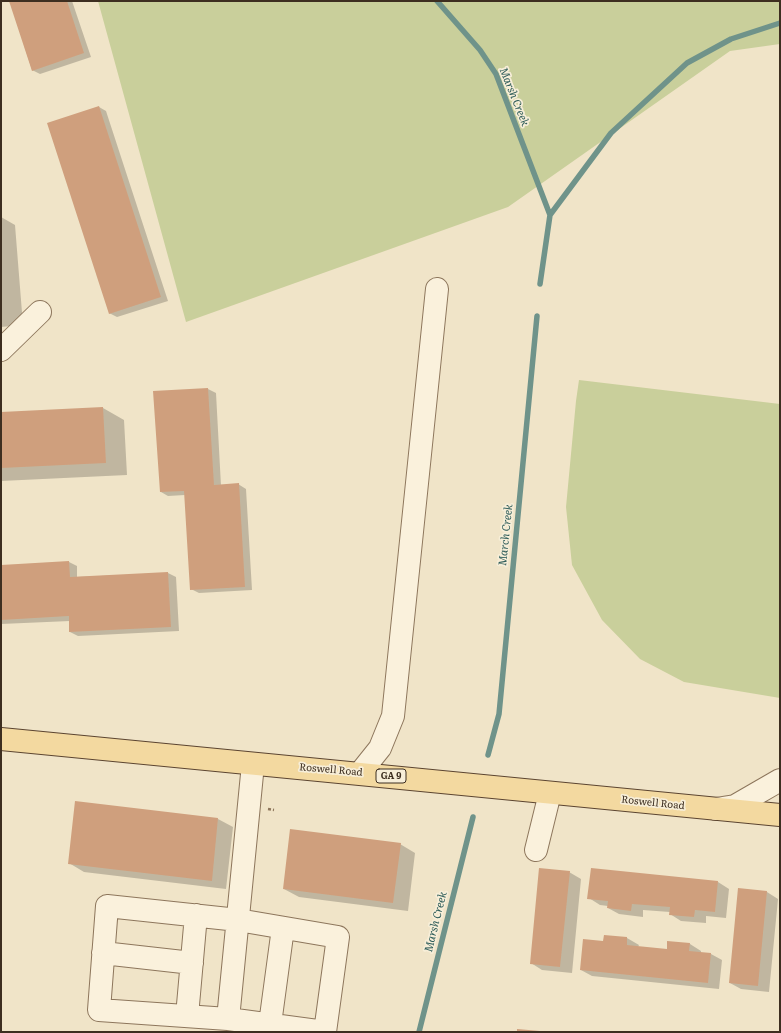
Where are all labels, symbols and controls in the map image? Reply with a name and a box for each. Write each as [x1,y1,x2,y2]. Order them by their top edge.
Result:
water label: Marsh Creek [496,66,532,128]
water label: March Creek [496,503,516,567]
street label: Roswell Road [299,761,363,779]
road number: GA 9 [376,769,406,783]
street label: Roswell Road [621,794,685,812]
water label: Marsh Creek [422,890,450,954]

